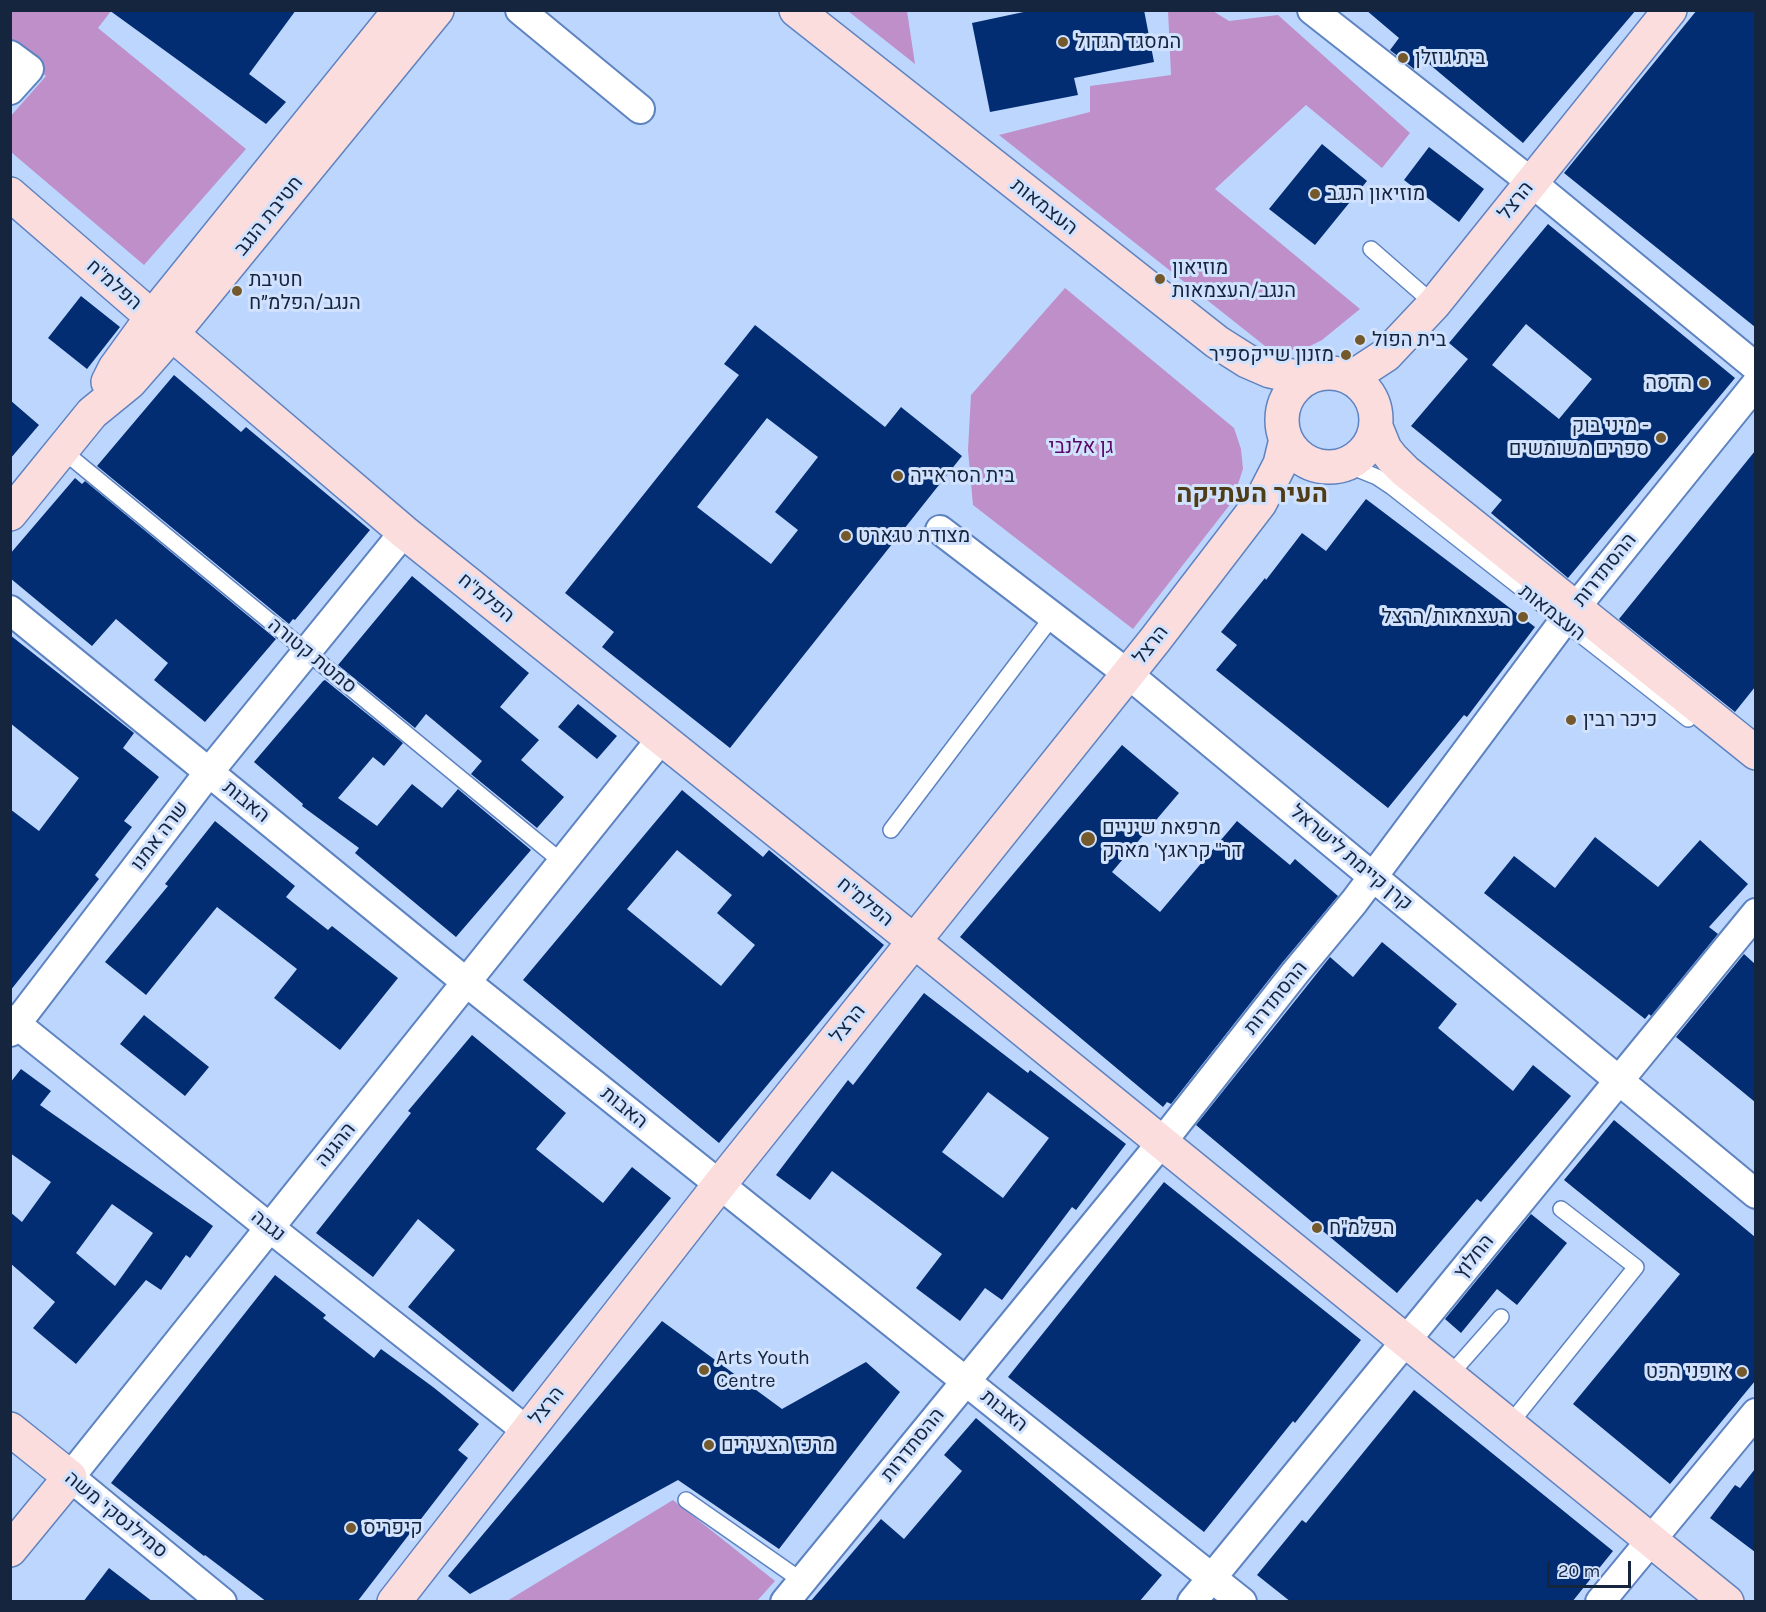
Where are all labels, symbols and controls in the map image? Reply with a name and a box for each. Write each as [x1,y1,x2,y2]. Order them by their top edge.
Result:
place label: המסגד הגדול [1075,30,1181,54]
marker: המסגד הגדול [1056,35,1070,49]
place label: בית גוזלן [1415,46,1486,70]
marker: בית גוזלן [1396,51,1410,65]
street label: חטיבת הנגב [230,171,308,261]
street label: העצמאות [1006,173,1082,241]
street label: הרצל [1493,177,1539,225]
place label: מוזיאון הנגב [1327,182,1425,206]
marker: מוזיאון הנגב [1308,187,1322,201]
street label: הפלמ"ח [81,254,147,316]
place label: מוזיאון הנגב/העצמאות [1172,256,1296,303]
place label: חטיבת הנגב/הפלמ״ח [249,268,361,315]
marker: מוזיאון הנגב/העצמאות [1153,272,1167,286]
marker: חטיבת הנגב/הפלמ״ח [230,284,244,298]
place label: בית הפול [1372,328,1446,352]
marker: בית הפול [1353,333,1367,347]
place label: מזנון שייקספיר [1209,343,1334,367]
marker: מזנון שייקספיר [1339,348,1353,362]
place label: הדסה [1645,371,1692,395]
marker: הדסה [1697,376,1711,390]
place label: מיני בוק - ספרים משומשים [1509,414,1649,461]
marker: מיני בוק - ספרים משומשים [1654,431,1668,445]
park label: גן אלנבי [1048,435,1114,459]
place label: בית הסראייה [910,464,1015,488]
marker: בית הסראייה [891,469,905,483]
district label: העיר העתיקה [1176,479,1328,511]
place label: מצודת טגארט [858,524,970,548]
street label: ההסתדרות [1568,528,1642,612]
marker: מצודת טגארט [839,529,853,543]
street label: הפלמ"ח [453,568,519,628]
street label: העצמאות [1514,579,1590,647]
place label: העצמאות/הרצל [1381,605,1511,629]
marker: העצמאות/הרצל [1516,610,1530,624]
street label: סמטת קטורה [263,613,361,699]
street label: הרצל [1128,621,1174,669]
place label: כיכר רבין [1583,708,1657,732]
marker: כיכר רבין [1564,713,1578,727]
street label: האבות [218,776,274,828]
street label: שרה אמנו [126,796,194,876]
street label: קרן קיימת לישראל [1285,800,1417,916]
place label: מרפאת שיניים דר" קראגץ' מארק [1102,816,1242,863]
marker: מרפאת שיניים דר" קראגץ' מארק [1079,830,1097,848]
street label: הפלמ"ח [832,872,898,932]
street label: ההסתדרות [1239,956,1313,1040]
street label: הרצל [825,1000,871,1048]
street label: האבות [596,1082,652,1134]
street label: ההגנה [311,1118,361,1172]
street label: נגבה [246,1205,290,1247]
place label: הפלמ"ח [1329,1216,1394,1240]
marker: הפלמ"ח [1310,1221,1324,1235]
street label: החלוץ [1449,1230,1499,1284]
place label: Arts Youth Centre [716,1346,810,1393]
place label: אופני הכט [1646,1360,1730,1384]
marker: Arts Youth Centre [697,1363,711,1377]
marker: אופני הכט [1735,1365,1749,1379]
street label: הרצל [524,1382,570,1430]
street label: האבות [976,1385,1032,1437]
street label: ההסתדרות [876,1403,950,1487]
place label: מרכז הצעירים [721,1433,835,1457]
marker: מרכז הצעירים [702,1438,716,1452]
street label: סמילנסקי משה [60,1466,172,1564]
place label: קיפריס [363,1516,423,1540]
marker: קיפריס [344,1521,358,1535]
scale bar [1550,1549,1634,1587]
text: 20 m [1558,1560,1600,1582]

